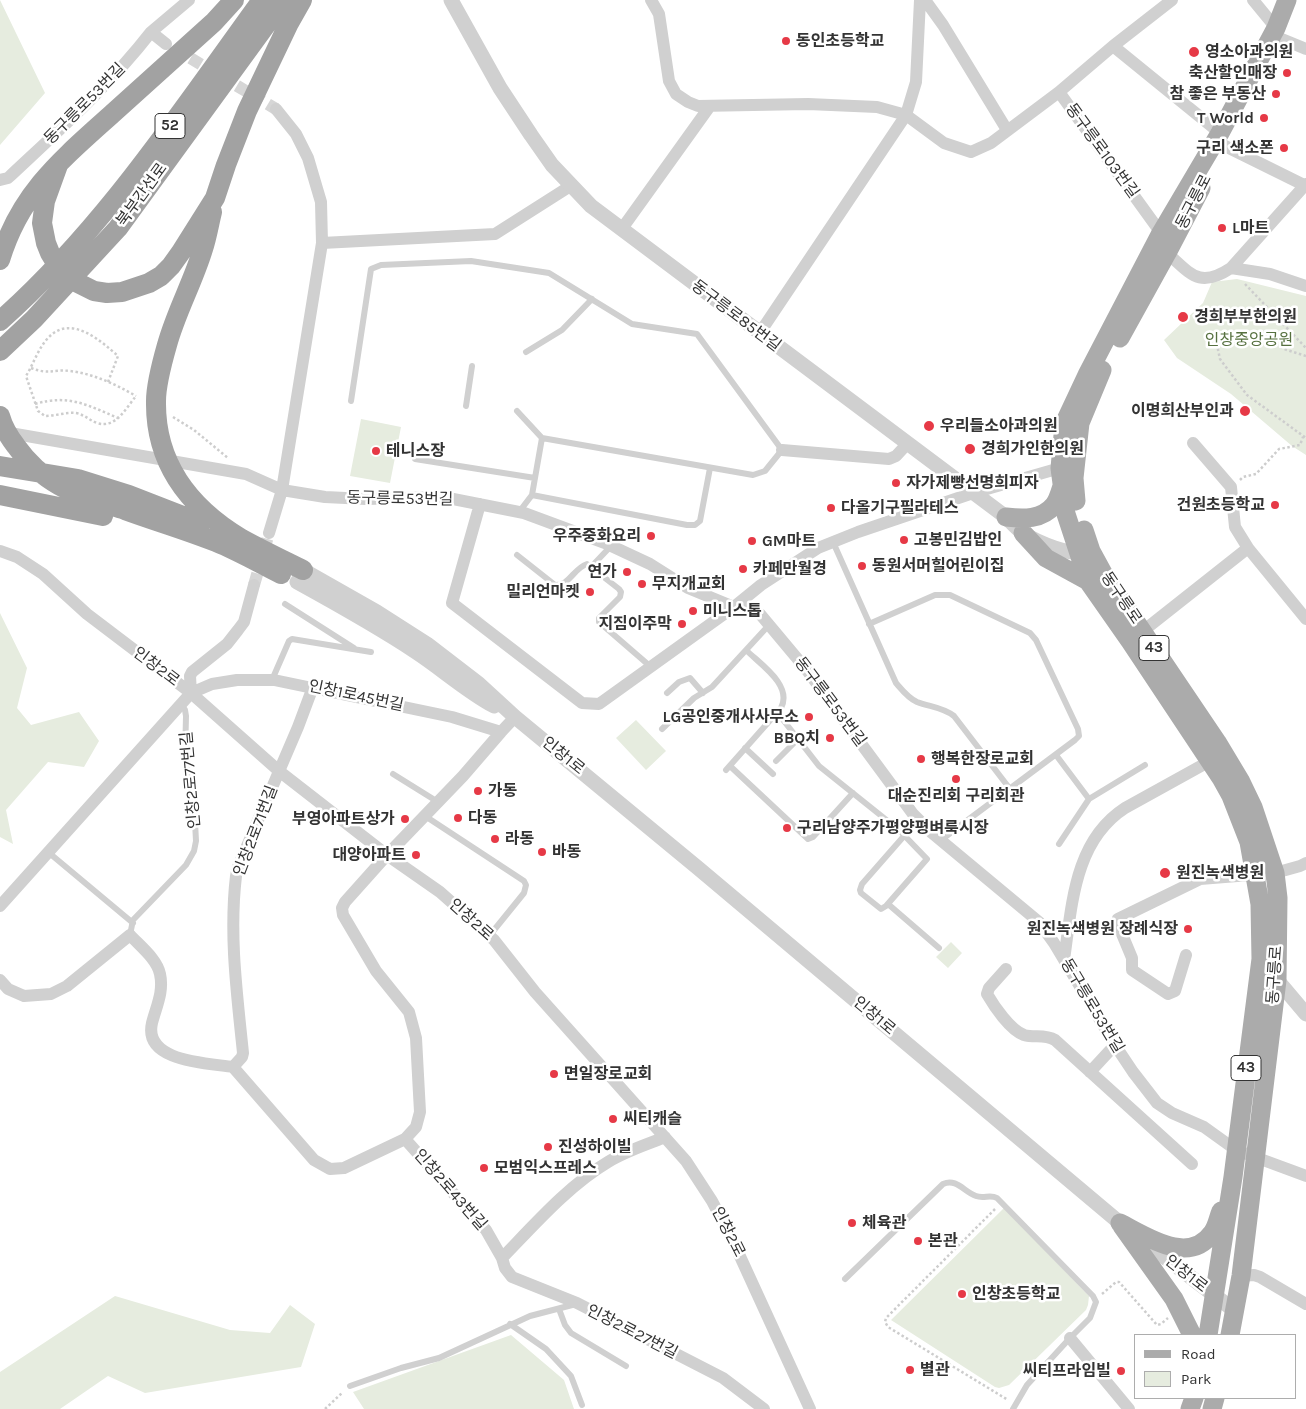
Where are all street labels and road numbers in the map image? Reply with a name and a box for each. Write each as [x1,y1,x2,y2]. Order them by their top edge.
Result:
street label: 동구릉로53번길 [40,59,130,149]
street label: 동구릉로103번길 [1061,100,1143,202]
road number: 52 [155,114,185,138]
street label: 북부간선로 [113,160,171,230]
street label: 동구릉로 [1172,171,1216,233]
street label: 동구릉로85번길 [687,276,785,356]
street label: 동구릉로53번길 [346,488,454,510]
street label: 동구릉로 [1097,568,1145,628]
road number: 43 [1139,636,1169,660]
street label: 인창2로 [129,643,183,691]
street label: 동구릉로53번길 [790,654,870,750]
street label: 인창1로45번길 [307,677,405,715]
street label: 인창2로77번길 [177,730,205,830]
street label: 인창1로 [538,733,588,779]
street label: 인창2로71번길 [230,783,282,879]
street label: 인창2로 [445,895,497,945]
street label: 동구릉로 [1263,945,1287,1005]
street label: 동구릉로53번길 [1056,955,1128,1057]
street label: 인창1로 [849,993,899,1039]
road number: 43 [1231,1056,1261,1080]
street label: 인창2로43번길 [410,1145,490,1235]
street label: 인창2로 [707,1204,749,1260]
street label: 인창1로 [1161,1251,1211,1297]
street label: 인창2로27번길 [583,1301,681,1363]

